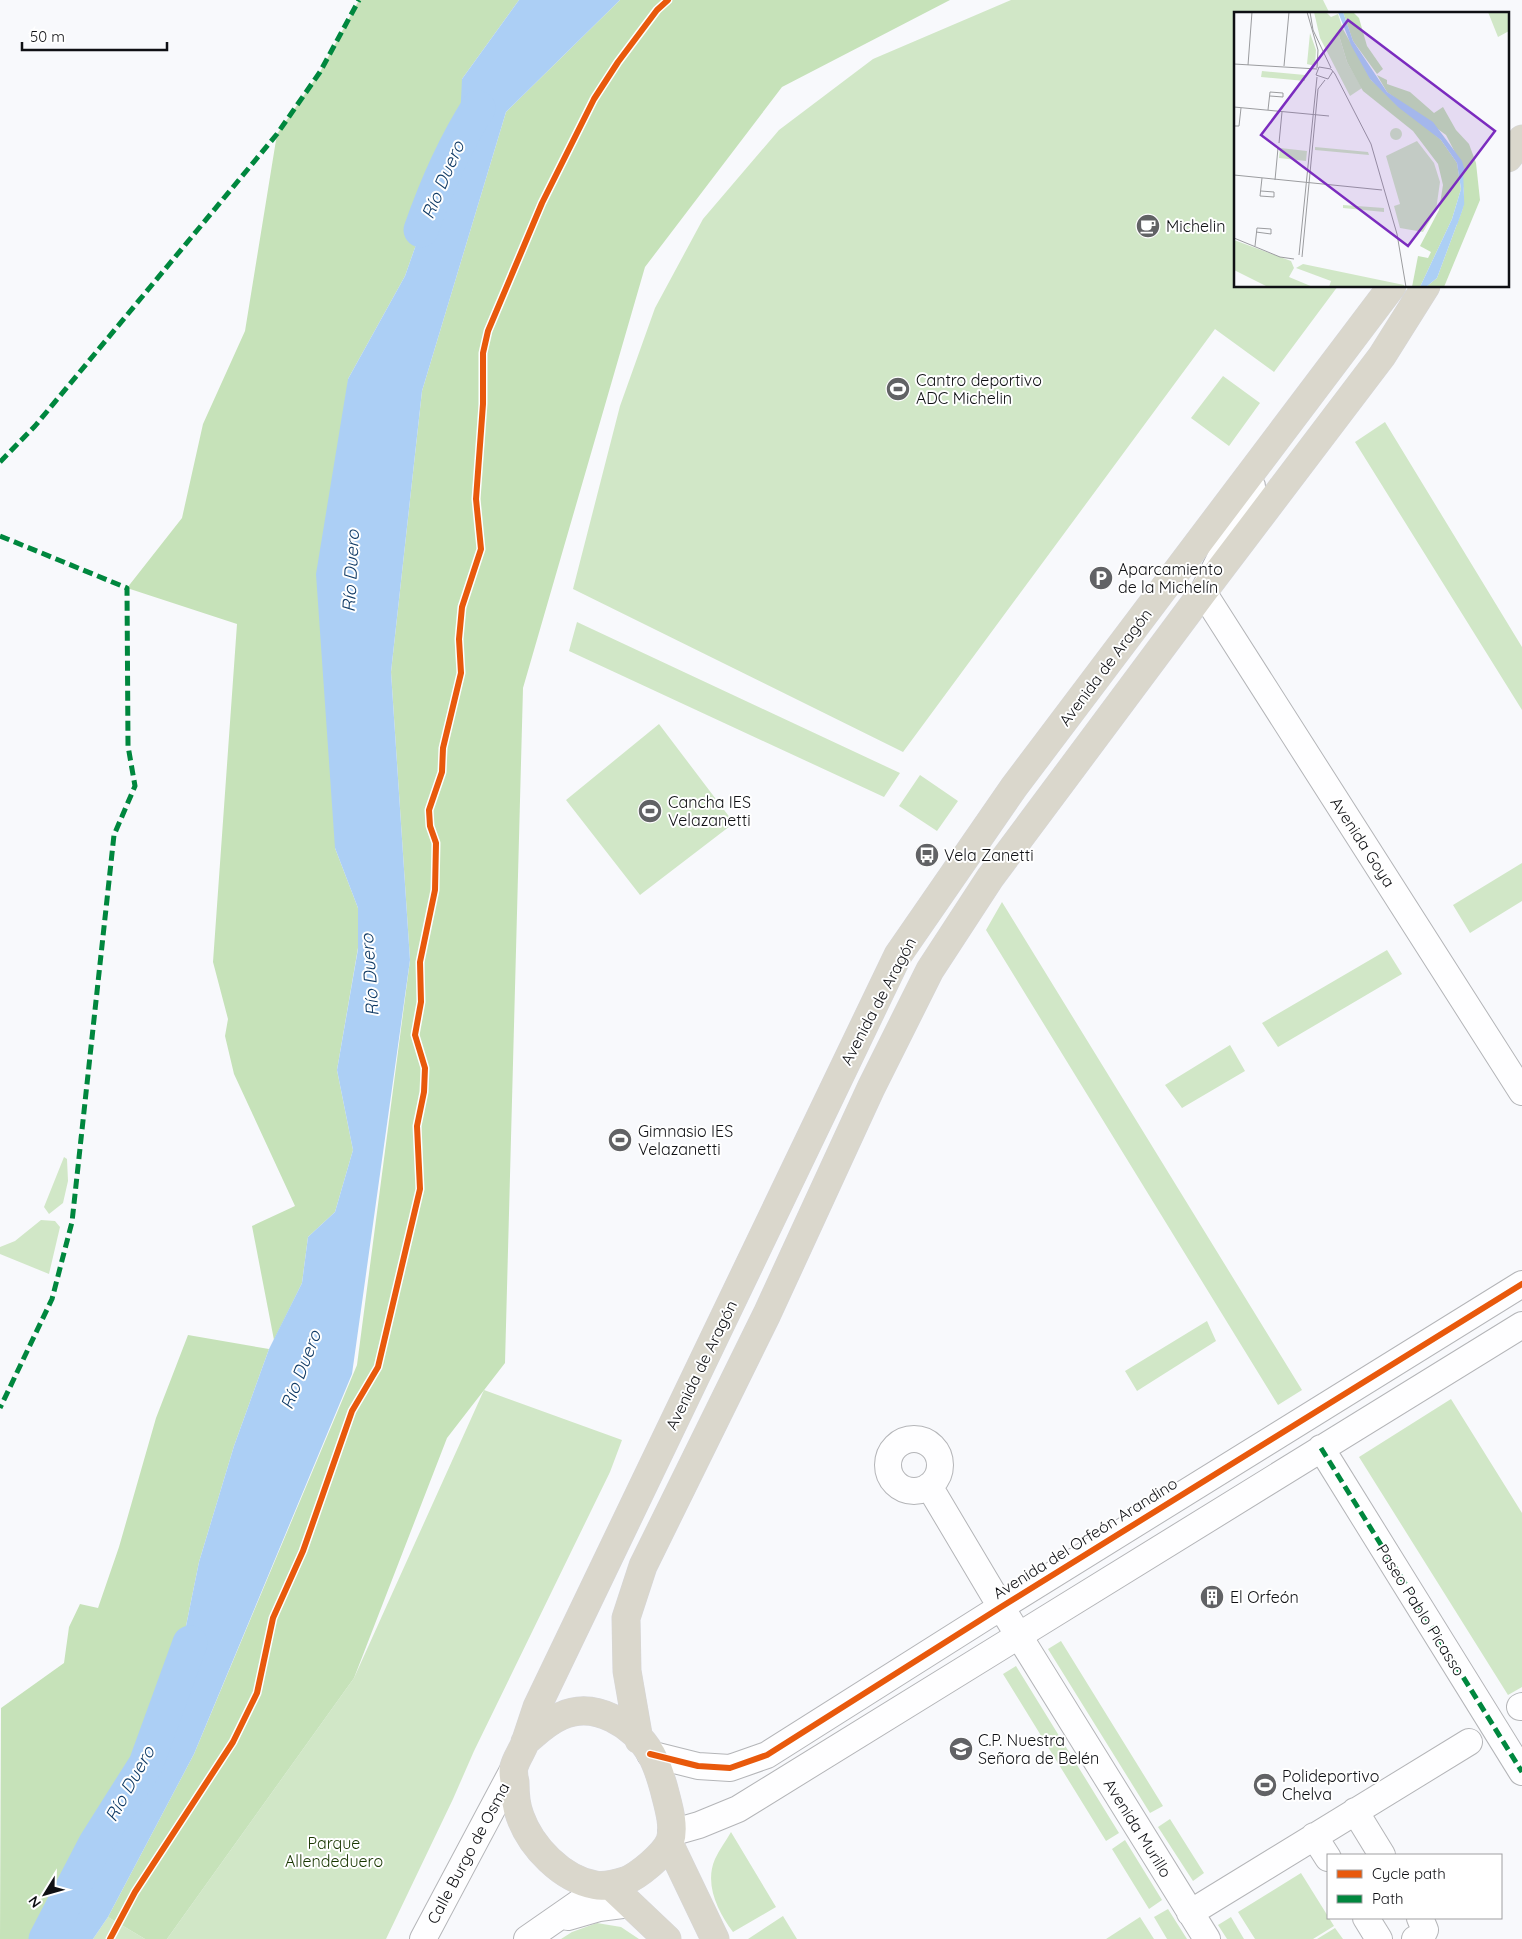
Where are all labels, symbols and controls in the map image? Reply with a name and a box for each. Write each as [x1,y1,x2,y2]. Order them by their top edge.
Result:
inset map [1234,12,1510,288]
scale bar [22,20,168,52]
text: 50 m [30,27,65,46]
water label: Río Duero [416,136,470,222]
cafe icon: Michelin [1135,213,1161,239]
place label: Michelin [1166,216,1225,236]
place label: Cantro deportivo ADC Michelin [916,370,1042,408]
sports icon: Cantro deportivo ADC Michelin [885,376,911,402]
water label: Río Duero [337,528,364,613]
place label: Aparcamiento de la Michelín [1118,559,1223,597]
parking icon: Aparcamiento de la Michelín [1088,565,1114,591]
street label: Avenida de Aragón [1054,604,1156,730]
place label: Cancha IES Velazanetti [668,792,751,830]
street label: Avenida Goya [1326,793,1400,891]
sports icon: Cancha IES Velazanetti [637,798,663,824]
bus stop icon: Vela Zanetti [914,842,940,868]
place label: Vela Zanetti [944,845,1034,865]
water label: Río Duero [355,932,384,1017]
street label: Avenida de Aragón [836,934,920,1068]
place label: Gimnasio IES Velazanetti [638,1121,733,1159]
sports icon: Gimnasio IES Velazanetti [607,1127,633,1153]
street label: Avenida de Aragón [661,1297,741,1433]
water label: Río Duero [275,1326,326,1412]
street label: Avenida del Orfeón Arandino [989,1473,1181,1603]
street label: Paseo Pablo Picasso [1372,1540,1470,1680]
building icon: El Orfeón [1199,1584,1225,1610]
place label: El Orfeón [1230,1587,1299,1607]
place label: C.P. Nuestra Señora de Belén [978,1730,1099,1768]
school or university icon: C.P. Nuestra Señora de Belén [948,1736,974,1762]
water label: Río Duero [100,1741,160,1825]
place label: Polideportivo Chelva [1282,1766,1379,1804]
sports icon: Polideportivo Chelva [1252,1772,1278,1798]
street label: Avenida Murillo [1100,1775,1176,1881]
street label: Calle Burgo de Osma [422,1779,514,1927]
park label: Parque Allendeduero [285,1833,383,1871]
legend [1327,1854,1502,1919]
text: Cycle path [1372,1864,1446,1883]
north arrow [20,1869,70,1919]
text: Path [1372,1889,1404,1908]
text: N [24,1892,45,1911]

